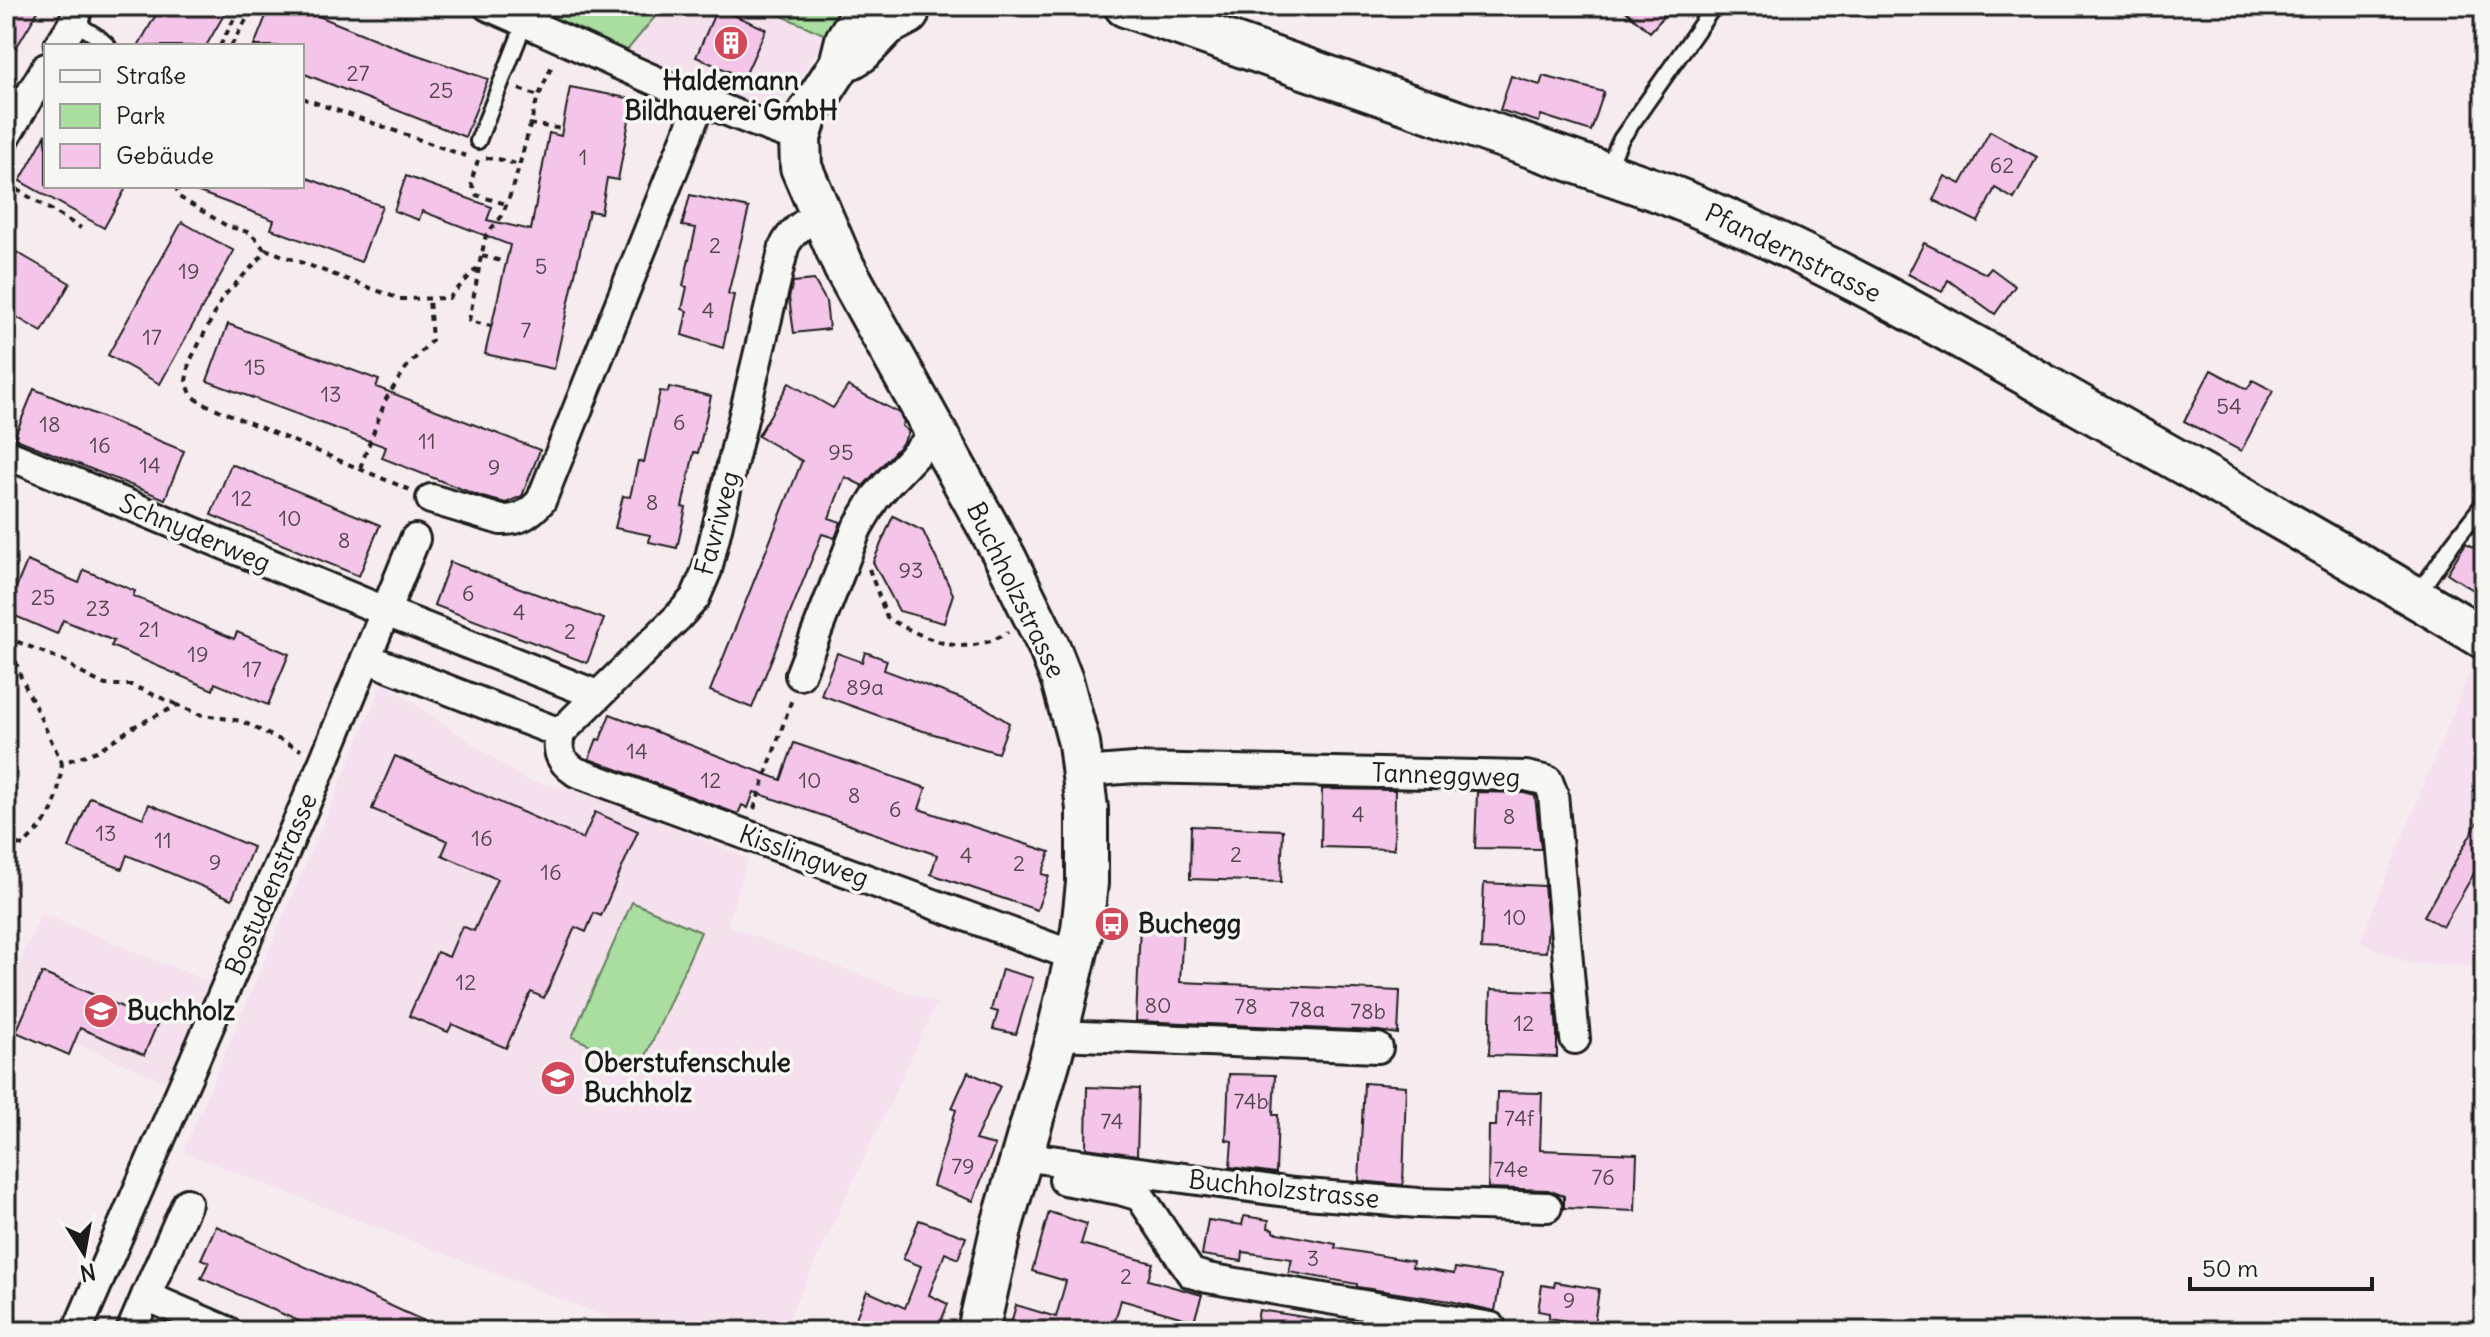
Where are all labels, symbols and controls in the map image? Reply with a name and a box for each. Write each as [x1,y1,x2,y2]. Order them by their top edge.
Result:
building icon: Haldemann Bildhauerei GmbH [712,24,750,62]
legend [44,44,304,188]
house number: 27 [347,59,370,87]
text: Straße [116,60,186,90]
place label: Haldemann Bildhauerei GmbH [624,64,838,127]
house number: 25 [429,76,453,104]
text: Park [116,100,166,130]
text: Gebäude [116,140,214,170]
house number: 1 [579,143,587,171]
house number: 62 [1990,151,2014,179]
street label: Pfandernstrasse [1700,196,1887,309]
house number: 2 [709,231,721,259]
house number: 5 [535,252,547,280]
house number: 19 [178,257,200,285]
house number: 4 [702,296,714,324]
house number: 7 [521,316,532,344]
house number: 17 [142,323,162,351]
house number: 15 [244,353,266,381]
house number: 13 [320,380,342,408]
house number: 54 [2216,392,2242,420]
house number: 6 [673,408,685,436]
house number: 18 [39,410,61,438]
house number: 11 [418,427,436,455]
house number: 16 [89,431,111,459]
house number: 95 [828,438,854,466]
house number: 14 [139,451,161,479]
house number: 9 [488,453,500,481]
street label: Favriweg [687,467,746,579]
house number: 12 [232,484,252,512]
street label: Schnyderweg [115,486,276,579]
house number: 8 [646,488,658,516]
street label: Buchholzstrasse [960,496,1073,683]
house number: 10 [278,504,302,532]
house number: 8 [338,526,350,554]
house number: 93 [898,556,924,584]
house number: 6 [462,579,474,607]
house number: 25 [31,583,55,611]
house number: 23 [86,594,110,622]
house number: 4 [513,598,525,626]
house number: 21 [139,615,159,643]
house number: 2 [564,617,576,645]
house number: 19 [187,640,209,668]
house number: 17 [242,655,262,683]
house number: 89a [846,673,884,701]
house number: 14 [626,737,648,765]
street label: Tanneggweg [1371,755,1521,794]
house number: 12 [701,766,721,794]
house number: 10 [798,766,822,794]
house number: 8 [848,781,860,809]
street label: Bostudenstrasse [217,788,324,980]
house number: 6 [889,795,901,823]
house number: 4 [1352,800,1364,828]
house number: 8 [1503,802,1515,830]
street label: Kisslingweg [735,817,874,894]
house number: 13 [95,819,117,847]
house number: 16 [471,824,493,852]
house number: 11 [154,826,172,854]
house number: 2 [1230,840,1242,868]
house number: 4 [960,841,972,869]
house number: 9 [209,848,221,876]
house number: 2 [1013,849,1025,877]
house number: 16 [540,858,562,886]
house number: 10 [1503,903,1527,931]
bus stop icon: Buchegg [1093,905,1131,943]
place label: Buchegg [1138,907,1241,940]
house number: 12 [456,968,476,996]
house number: 80 [1144,991,1172,1019]
school or university icon: Buchholz [82,992,120,1030]
house number: 78 [1234,992,1258,1020]
place label: Buchholz [127,994,236,1027]
house number: 78a [1289,995,1325,1023]
house number: 78b [1350,997,1386,1025]
house number: 12 [1514,1009,1534,1037]
place label: Oberstufenschule Buchholz [584,1046,791,1109]
school or university icon: Oberstufenschule Buchholz [539,1059,577,1097]
house number: 74b [1233,1087,1269,1115]
house number: 74f [1504,1104,1535,1132]
house number: 74 [1100,1107,1124,1135]
house number: 79 [951,1152,975,1180]
house number: 74e [1494,1155,1528,1183]
street label: Buchholzstrasse [1187,1162,1381,1215]
house number: 76 [1591,1163,1615,1191]
north arrow [44,1213,124,1293]
scale bar [2190,1241,2372,1291]
house number: 3 [1307,1244,1319,1272]
text: 50 m [2202,1253,2258,1283]
text: N [78,1257,98,1288]
house number: 2 [1120,1262,1132,1290]
house number: 9 [1563,1286,1575,1314]

